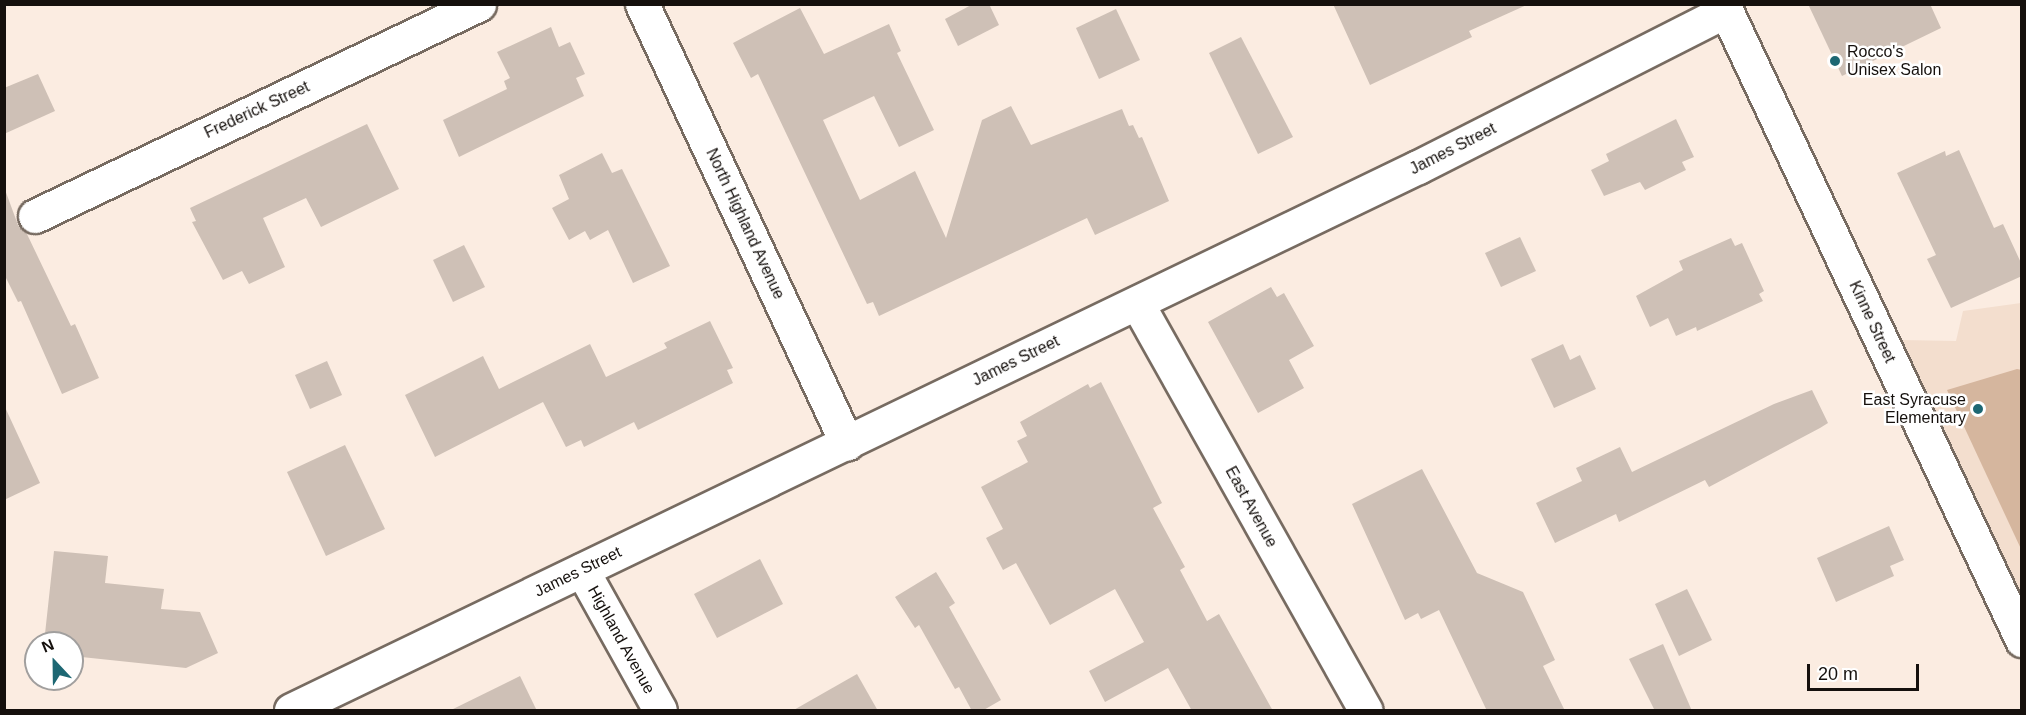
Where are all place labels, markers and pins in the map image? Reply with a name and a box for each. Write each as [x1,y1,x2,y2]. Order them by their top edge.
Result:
place label: Rocco's Unisex Salon [1847,42,1941,80]
marker: Rocco's Unisex Salon [1828,54,1842,68]
place label: East Syracuse Elementary [1863,390,1966,428]
marker: East Syracuse Elementary [1971,402,1985,416]

